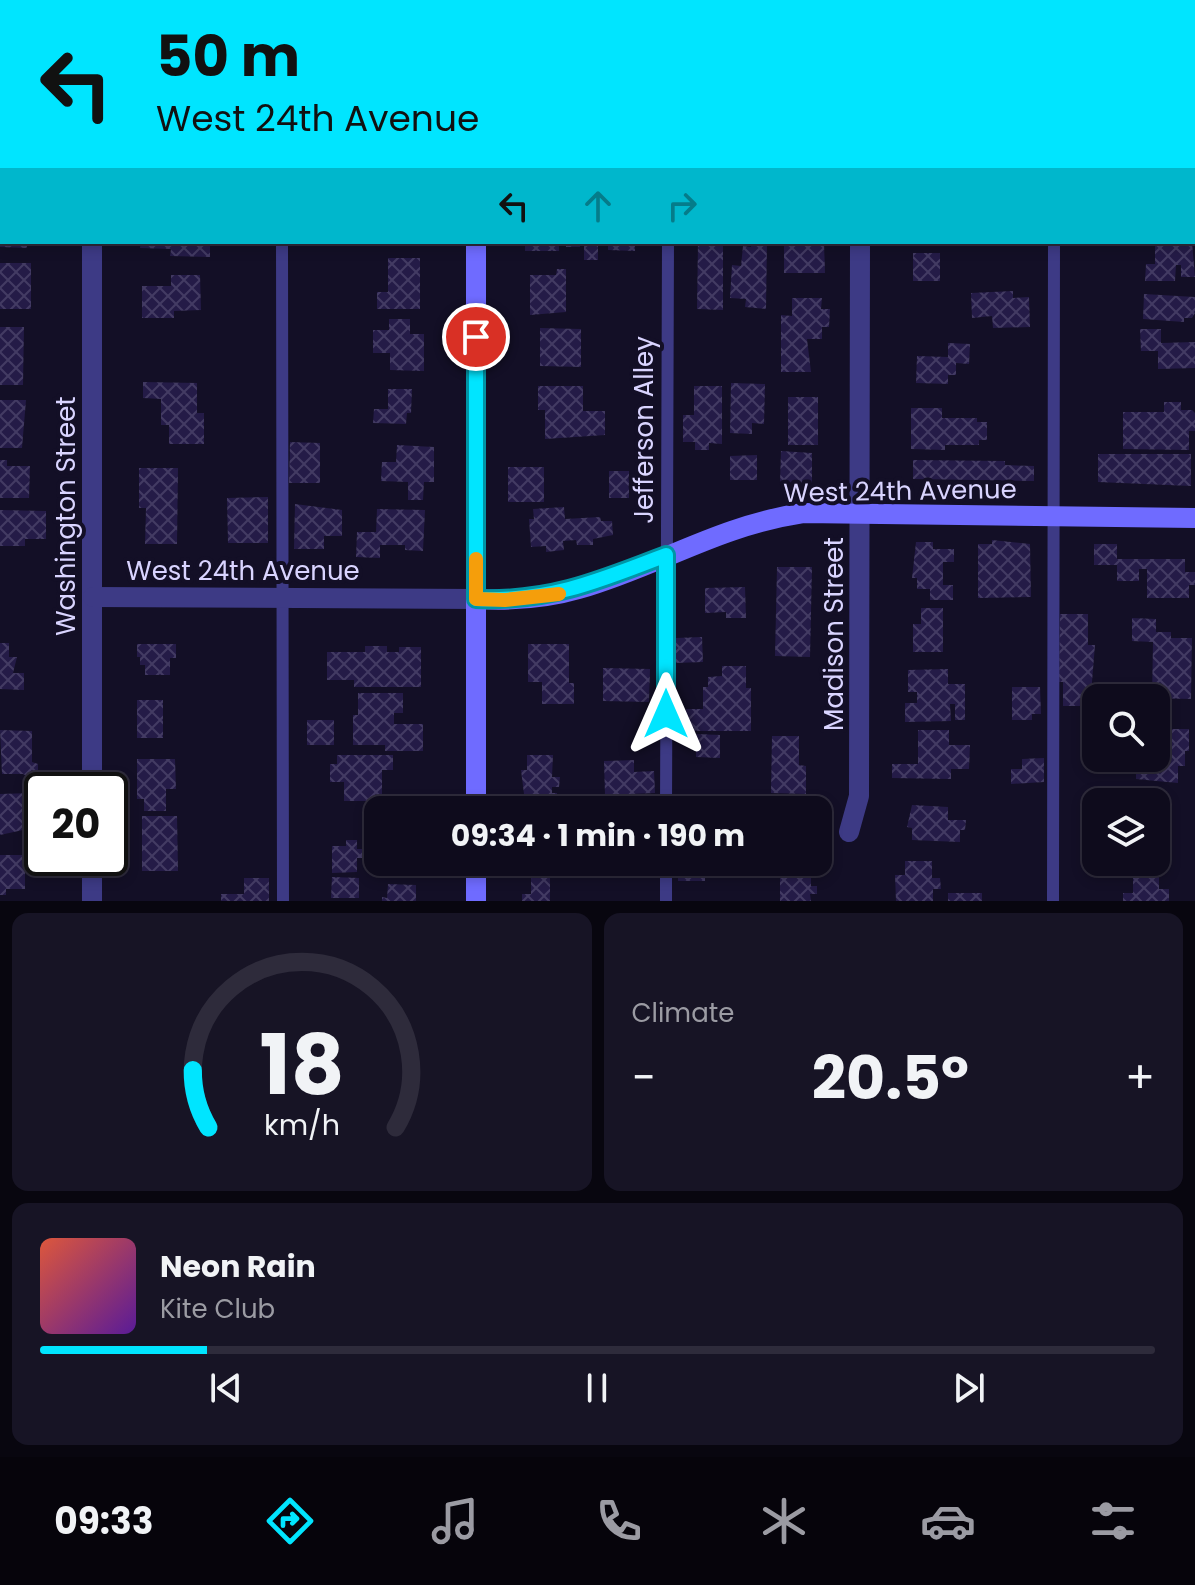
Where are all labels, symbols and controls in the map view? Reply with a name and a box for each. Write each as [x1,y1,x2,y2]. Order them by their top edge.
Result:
text: 50 m [156,17,300,96]
icon: left [24,32,128,136]
text: West 24th Avenue [156,93,479,144]
icon: left [492,184,536,228]
icon: ahead [576,184,620,228]
icon: right [660,184,704,228]
pin [442,303,510,371]
icon: arrive [454,315,498,359]
street label: Jefferson Alley [626,336,662,524]
street label: Washington Street [48,396,84,636]
street label: West 24th Avenue [783,471,1017,511]
street label: Madison Street [816,537,852,731]
street label: West 24th Avenue [126,553,360,589]
position arrow [624,672,708,756]
map controls [1082,684,1170,876]
button: search [1082,684,1170,772]
speed limit sign: 20 [24,772,128,876]
button: layers [1082,788,1170,876]
text: 09:34 · 1 min · 190 m [451,814,745,857]
text: Climate [632,995,734,1031]
text: 18 [259,1007,344,1123]
text: 20.5° [812,1036,969,1120]
text: − [632,1047,656,1108]
text: + [1125,1047,1155,1108]
text: km/h [264,1105,340,1145]
text: Neon Rain [160,1245,316,1288]
text: Kite Club [160,1291,275,1327]
icon: previous [204,1366,248,1410]
icon: pause [575,1366,619,1410]
icon: next [947,1366,991,1410]
icon: directions [262,1493,318,1549]
icon: music [427,1493,483,1549]
icon: phone [591,1493,647,1549]
icon: climate [756,1493,812,1549]
icon: car [920,1493,976,1549]
icon: filters [1085,1493,1141,1549]
text: 09:33 [54,1496,154,1547]

